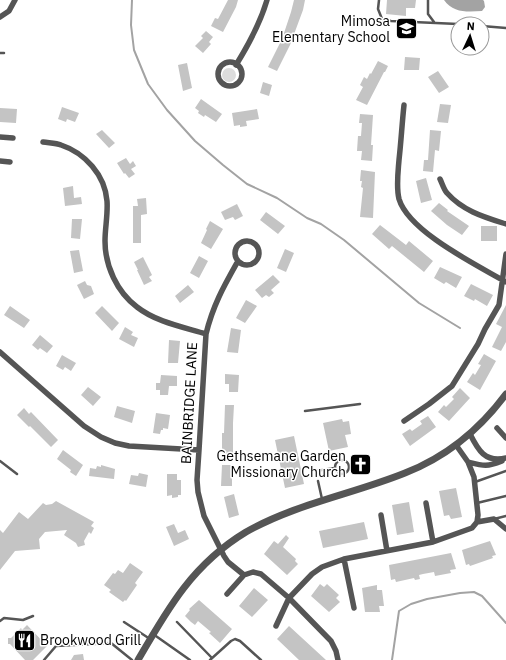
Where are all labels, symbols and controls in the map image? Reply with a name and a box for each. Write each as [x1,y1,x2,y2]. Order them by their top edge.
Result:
place label: Mimosa Elementary School [272,12,391,46]
school or university icon: Mimosa Elementary School [393,16,419,42]
north arrow [450,16,490,56]
text: N [466,19,475,33]
street label: BAINBRIDGE LANE [177,342,201,464]
place label: Gethsemane Garden Missionary Church [217,447,346,481]
church icon: Gethsemane Garden Missionary Church [348,451,374,477]
restaurant icon: Brookwood Grill [12,627,38,653]
place label: Brookwood Grill [40,631,141,649]

